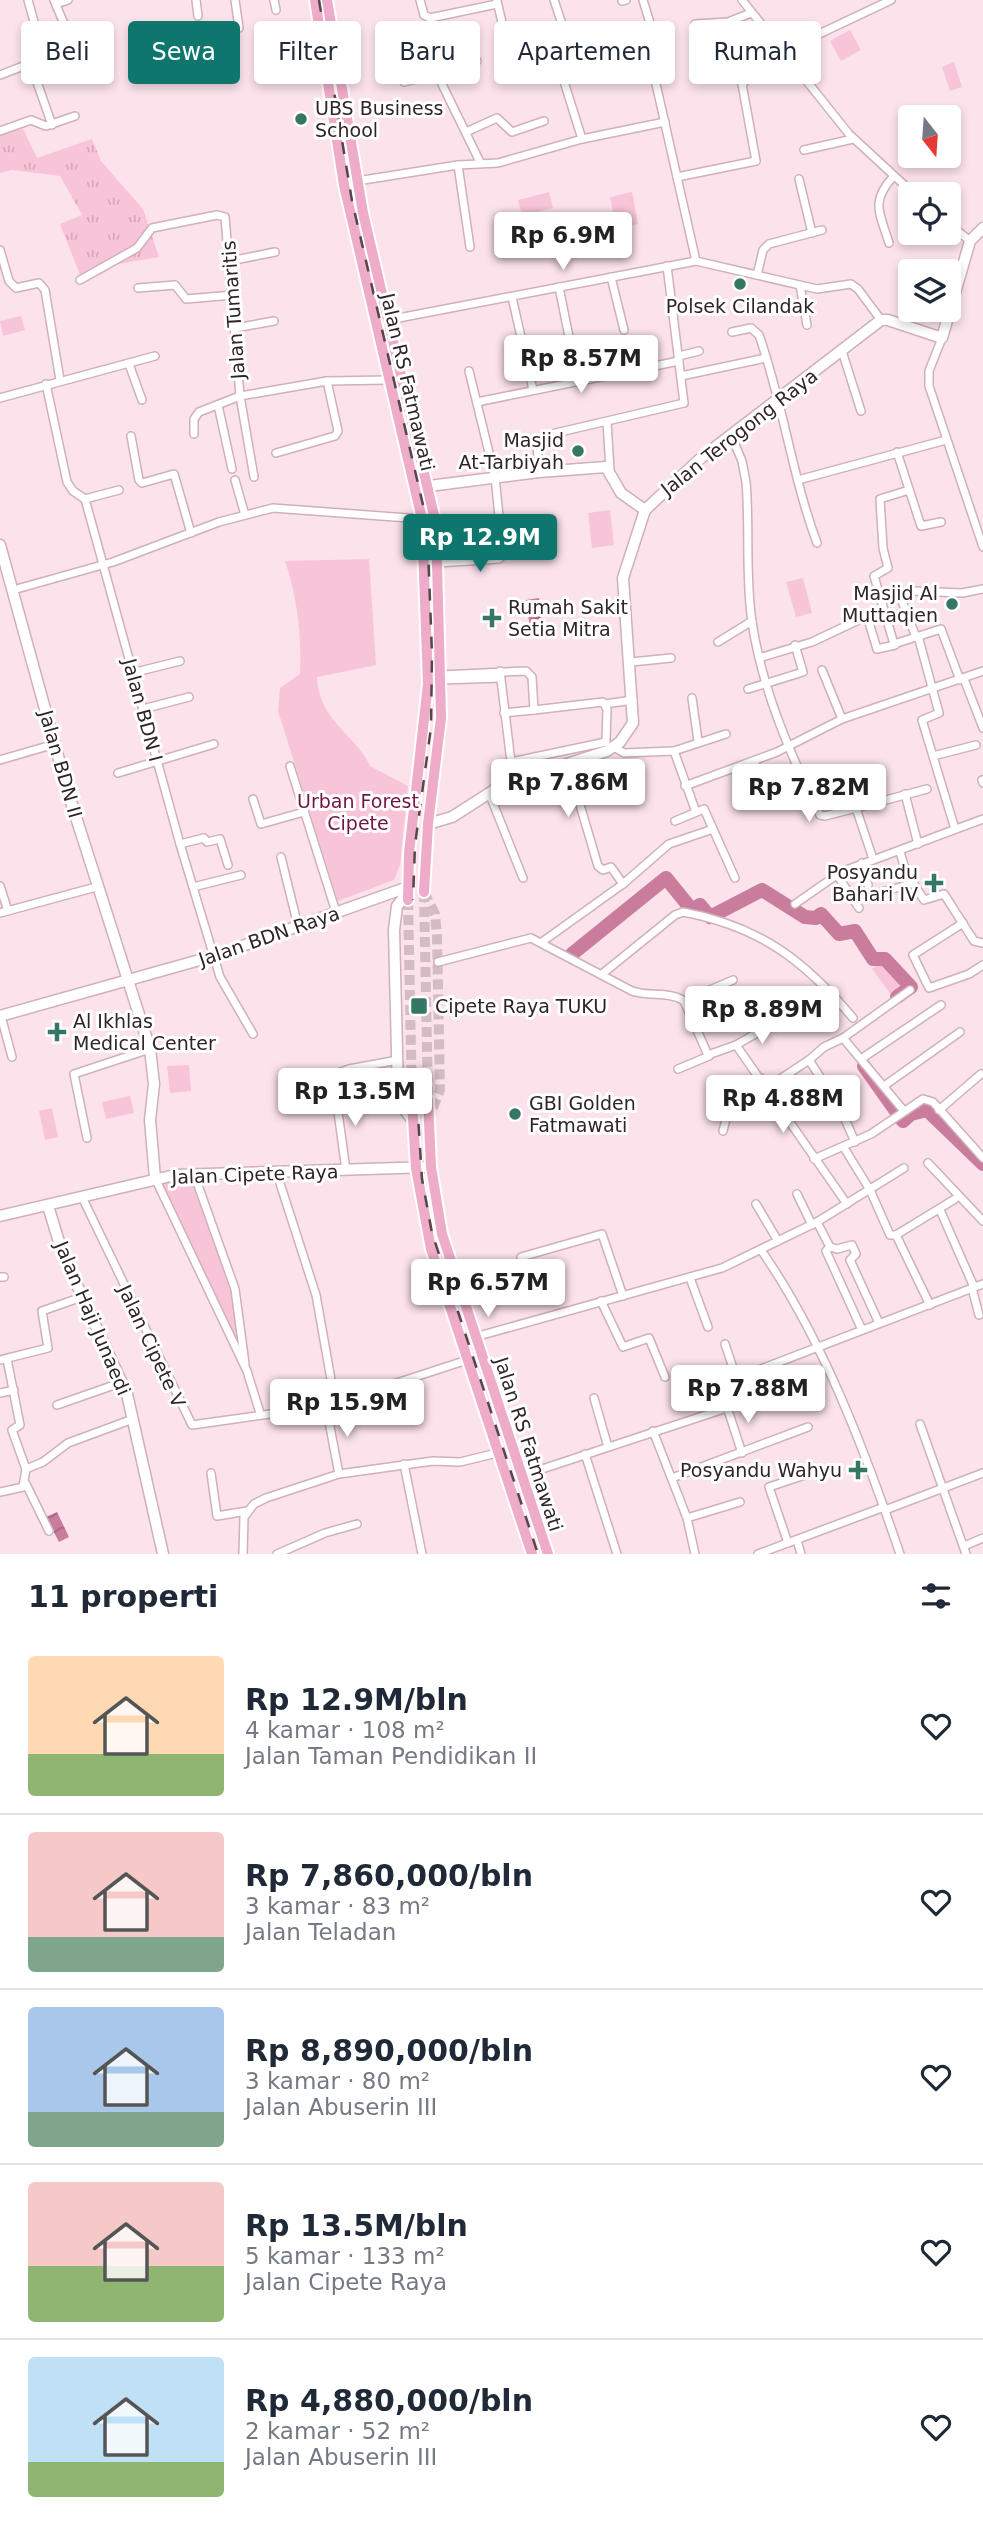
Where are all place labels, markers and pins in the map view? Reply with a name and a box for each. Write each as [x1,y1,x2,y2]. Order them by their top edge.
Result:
place label: UBS Business School [315,97,444,141]
marker: UBS Business School [293,111,309,127]
pin: Rp 6.9M [498,212,628,272]
marker: Polsek Cilandak [732,276,748,292]
place label: Polsek Cilandak [666,295,814,317]
pin: Rp 8.57M [509,336,653,395]
place label: Masjid At-Tarbiyah [459,429,564,473]
marker: Masjid At-Tarbiyah [570,443,586,459]
pin: Rp 12.9M [408,514,552,574]
place label: Masjid Al Muttaqien [842,582,938,626]
place label: Rumah Sakit Setia Mitra [508,596,628,640]
marker: Masjid Al Muttaqien [944,596,960,612]
marker: Rumah Sakit Setia Mitra [482,608,502,628]
pin: Rp 7.86M [496,760,640,819]
pin: Rp 7.82M [737,764,881,824]
place label: Posyandu Bahari IV [827,861,918,905]
marker: Posyandu Bahari IV [924,873,944,893]
pin: Rp 8.89M [690,986,834,1046]
place label: Cipete Raya TUKU [435,995,607,1017]
marker: Cipete Raya TUKU [409,996,429,1016]
place label: Al Ikhlas Medical Center [73,1010,216,1054]
marker: Al Ikhlas Medical Center [47,1022,67,1042]
pin: Rp 13.5M [283,1068,427,1128]
pin: Rp 4.88M [711,1076,855,1135]
place label: GBI Golden Fatmawati [529,1092,636,1136]
marker: GBI Golden Fatmawati [507,1106,523,1122]
pin: Rp 6.57M [416,1260,560,1319]
pin: Rp 7.88M [676,1366,820,1425]
pin: Rp 15.9M [275,1380,419,1439]
place label: Posyandu Wahyu [680,1459,842,1481]
marker: Posyandu Wahyu [848,1460,868,1480]

